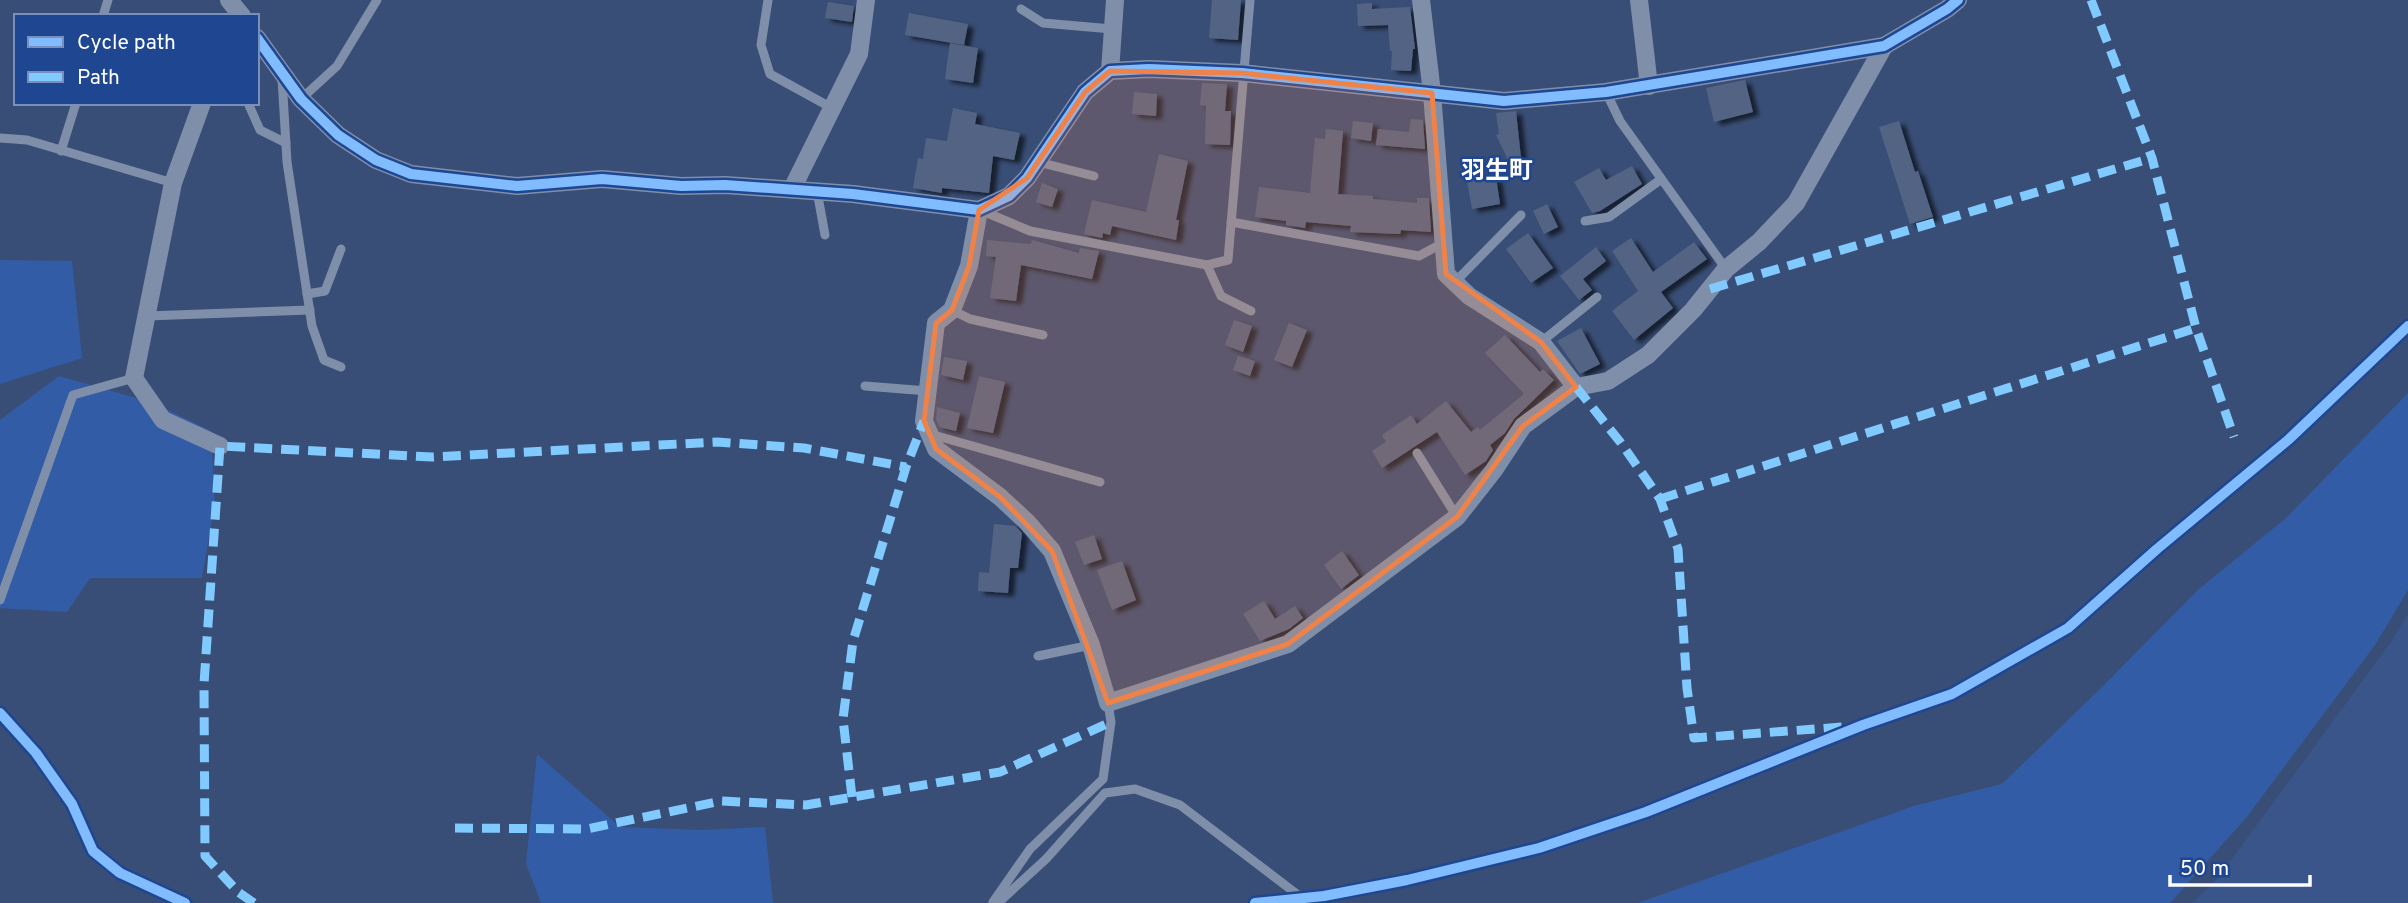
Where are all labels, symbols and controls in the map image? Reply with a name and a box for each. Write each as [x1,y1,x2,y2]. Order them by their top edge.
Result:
legend [14,14,259,105]
text: Cycle path [77,30,176,57]
text: Path [77,65,120,92]
district label: 羽生町 [1461,157,1533,187]
scale bar [2170,844,2310,888]
text: 50 m [2180,856,2229,883]

